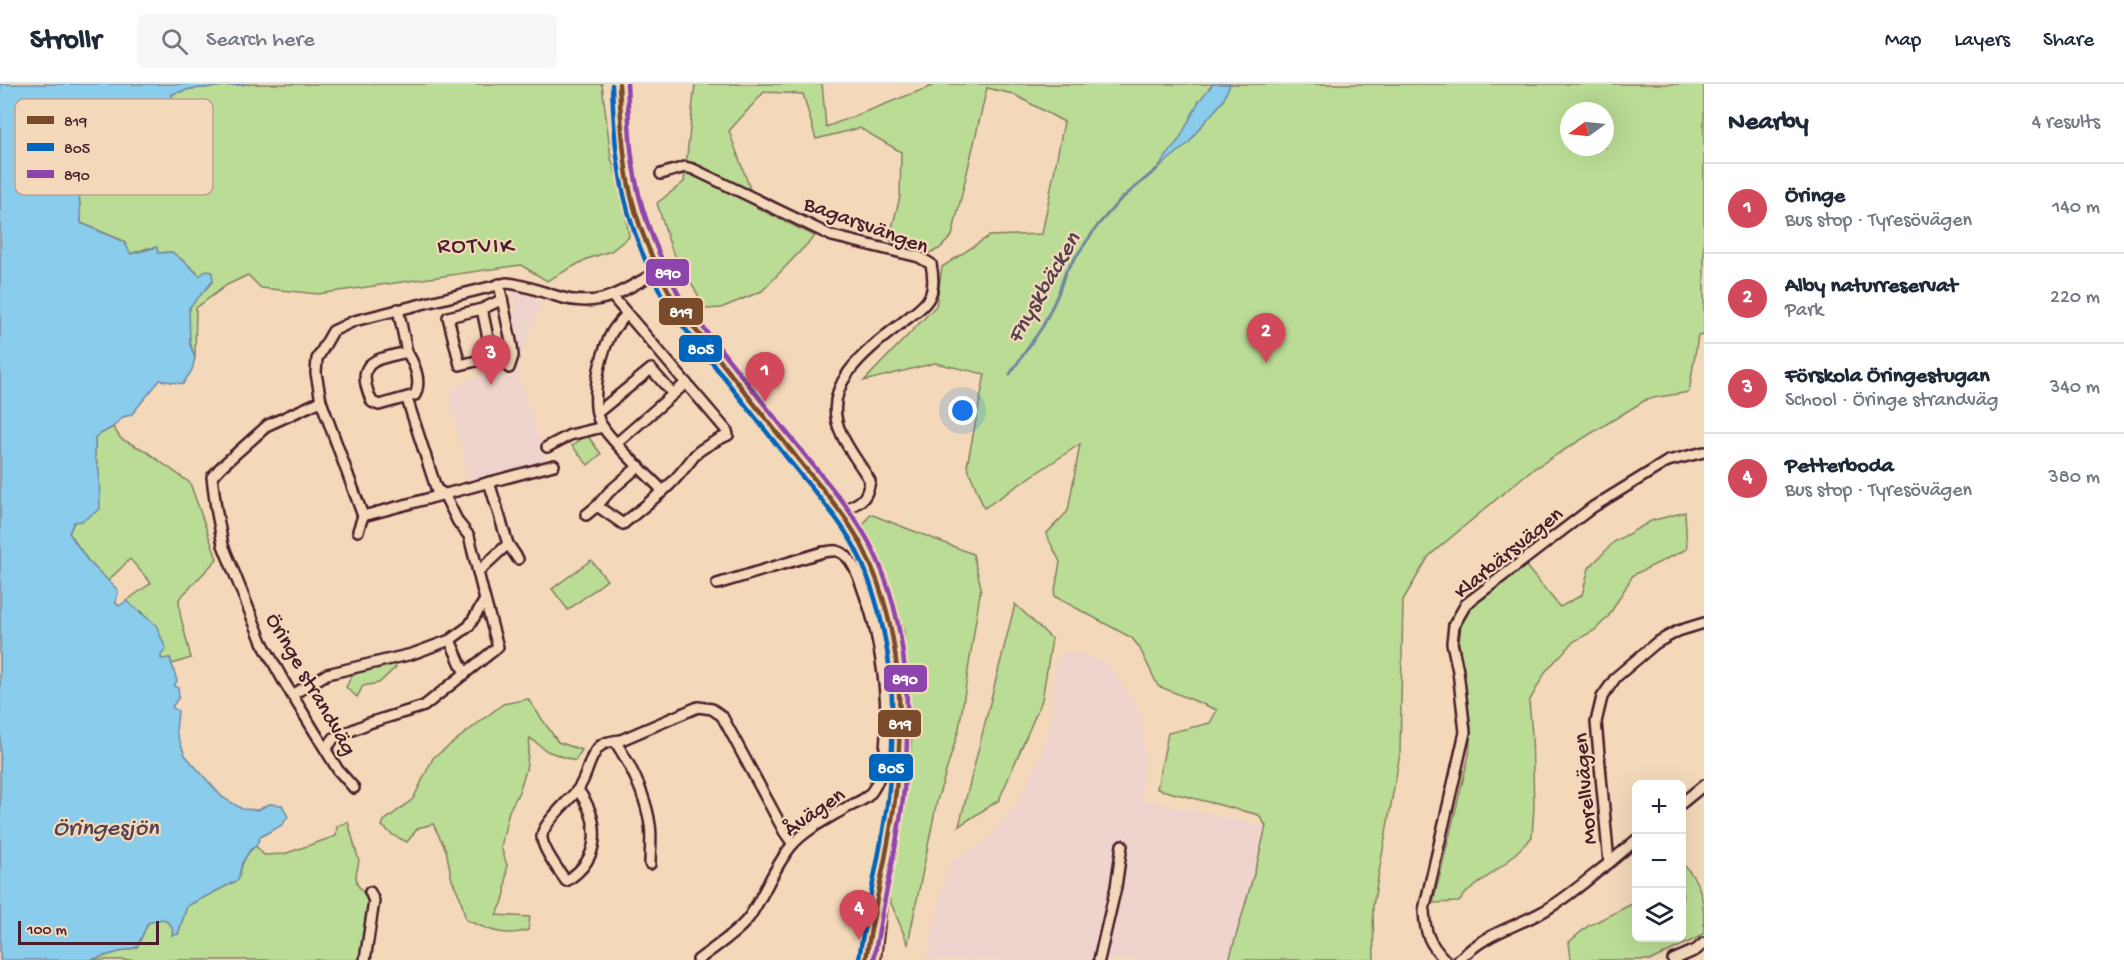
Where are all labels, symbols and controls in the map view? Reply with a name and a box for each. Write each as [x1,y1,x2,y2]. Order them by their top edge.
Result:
search box [137,14,557,68]
text: Strollr [30,25,101,58]
icon: search [158,25,191,58]
text: Search here [206,28,315,54]
text: Map [1885,29,1921,54]
text: Layers [1954,29,2010,54]
text: Share [2043,29,2094,54]
legend [15,99,213,195]
north arrow [1560,102,1614,156]
text: Nearby [1728,108,1809,139]
text: 4 results [2032,112,2100,135]
text: 819 [64,114,87,133]
text: 805 [64,141,90,160]
text: 890 [64,168,90,187]
text: Öringe [1785,184,1845,210]
street label: Bagarsvängen [799,192,932,262]
text: 1 [1743,197,1752,220]
text: 140 m [2052,197,2100,220]
text: Bus stop · Tyresövägen [1785,210,1972,233]
water label: Fnyskbäcken [1002,227,1089,350]
district label: ROTVIK [437,233,516,262]
line badge: 890 [645,258,690,287]
text: 890 [655,266,681,285]
text: Alby naturreservat [1785,274,1958,300]
text: 2 [1743,287,1752,310]
text: 220 m [2050,287,2100,310]
line badge: 819 [658,297,704,326]
text: Park [1785,300,1823,323]
text: 819 [669,305,693,324]
pin: 2 [1246,314,1286,363]
line badge: 805 [678,334,723,363]
pin: 3 [472,336,510,385]
text: 805 [688,342,715,361]
pin: 1 [746,352,784,402]
text: Förskola Öringestugan [1785,364,1990,390]
text: 3 [1742,377,1753,400]
text: 340 m [2050,377,2100,400]
text: School · Öringe strandväg [1785,390,1998,413]
your location [948,396,977,425]
text: Petterboda [1785,454,1894,480]
text: 4 [1743,467,1752,490]
text: 380 m [2048,467,2100,490]
text: Bus stop · Tyresövägen [1785,480,1972,503]
street label: Klarbärsvägen [1450,502,1570,606]
street label: Öringe strandväg [258,609,361,761]
line badge: 890 [883,664,928,693]
text: 890 [892,672,918,691]
line badge: 819 [877,709,922,738]
text: 819 [888,717,912,736]
street label: Morellvägen [1569,731,1605,845]
line badge: 805 [868,753,914,782]
text: 805 [878,761,905,780]
map controls [1632,780,1686,942]
button: + [1632,780,1686,834]
street label: Åvägen [779,782,852,844]
water label: Öringesjön [53,815,159,844]
button: − [1632,834,1686,888]
button: layers [1632,888,1686,942]
pin: 4 [840,890,878,940]
scale bar [18,918,159,946]
text: 100 m [27,922,67,941]

